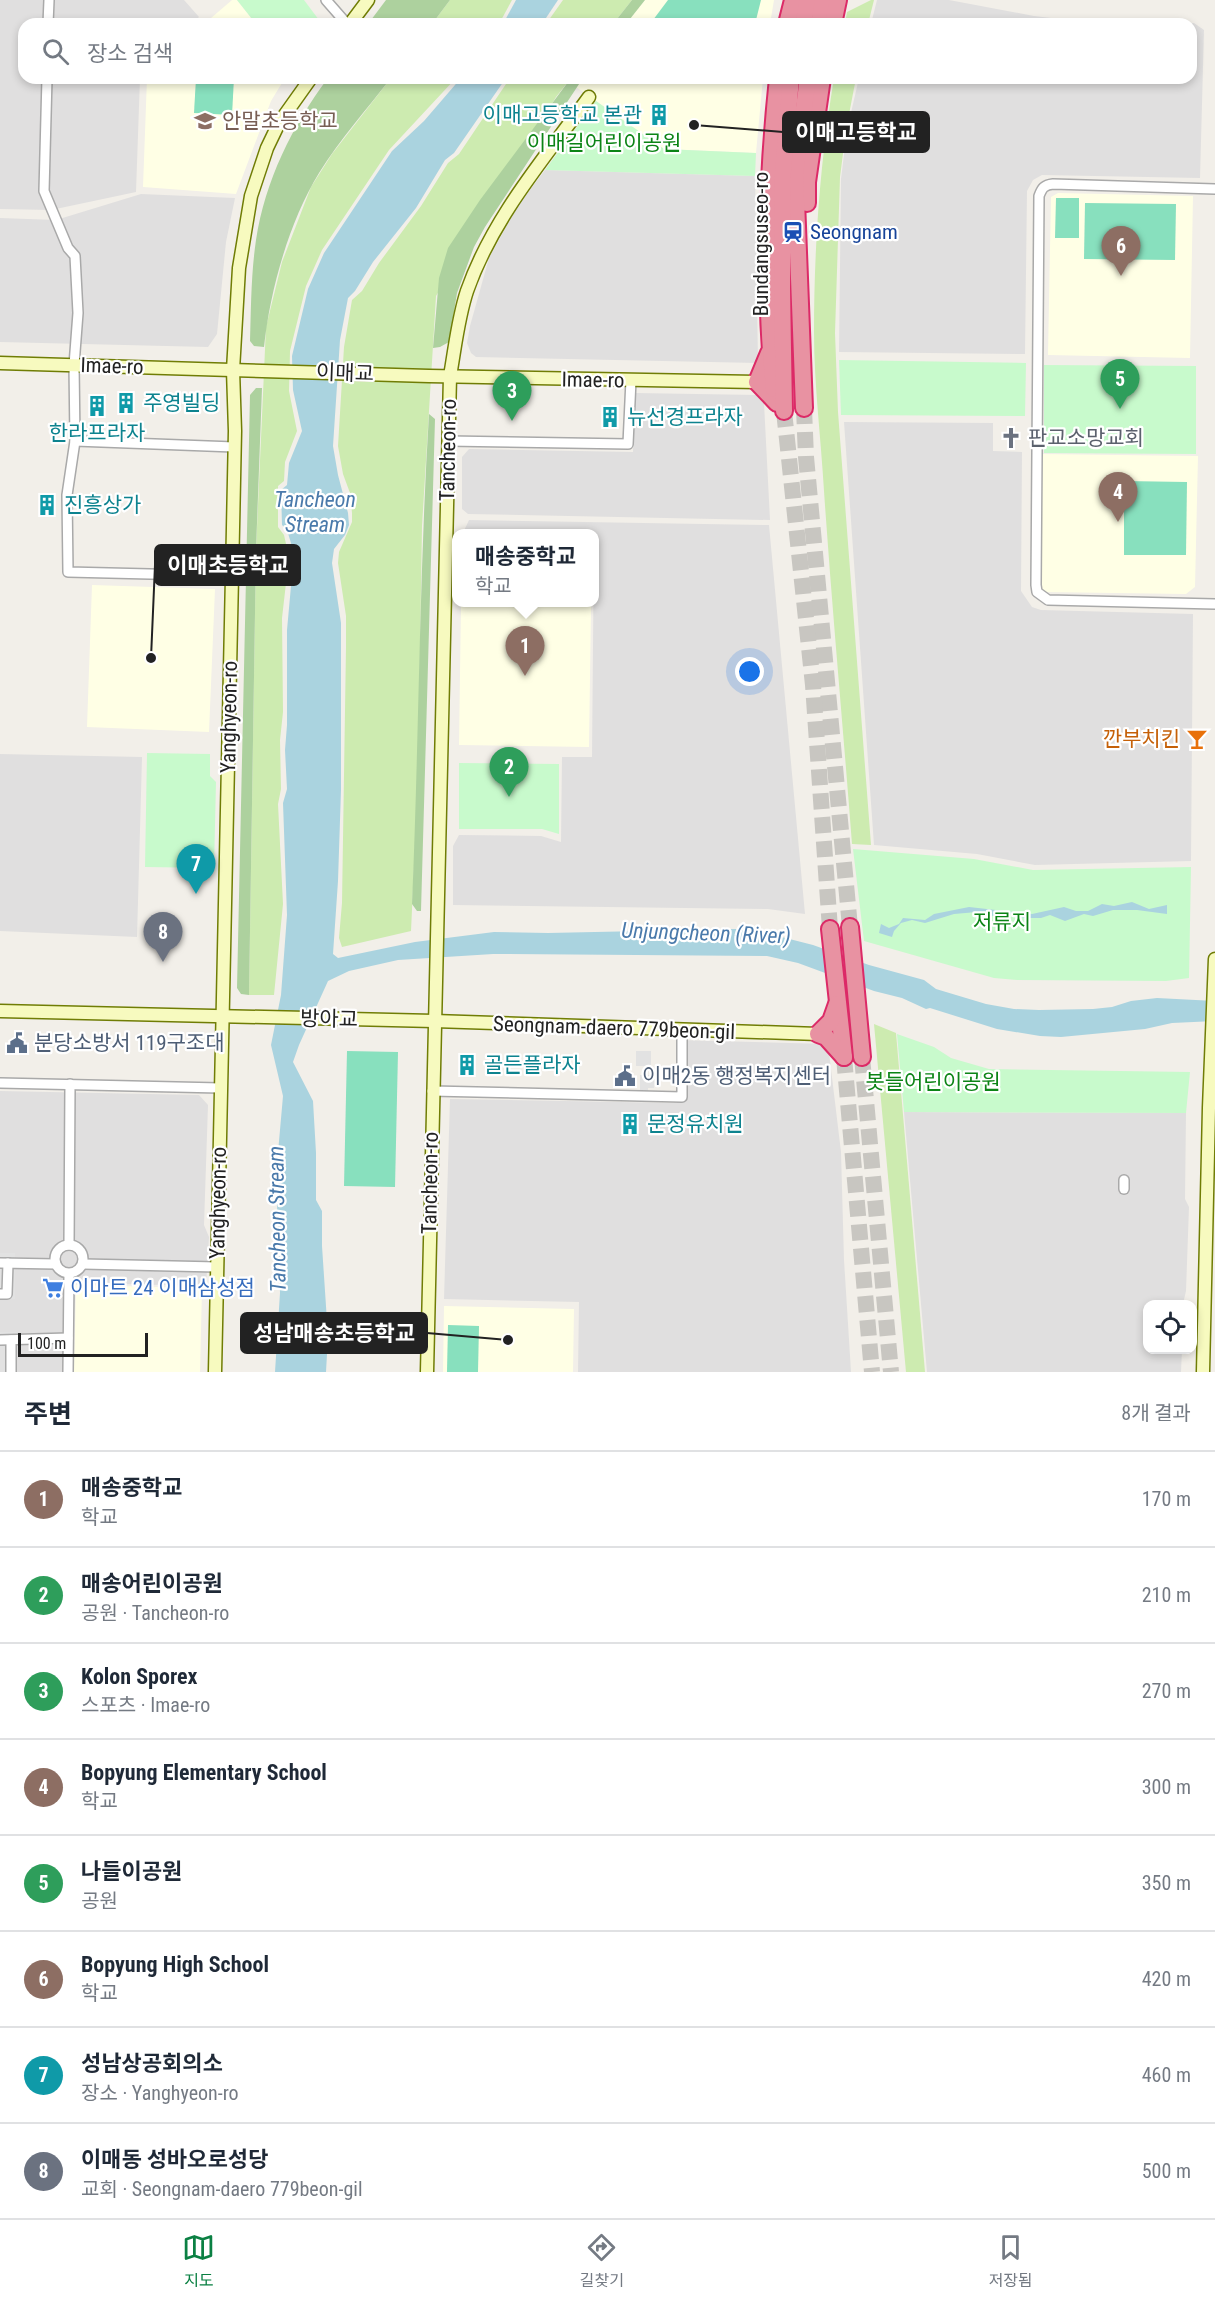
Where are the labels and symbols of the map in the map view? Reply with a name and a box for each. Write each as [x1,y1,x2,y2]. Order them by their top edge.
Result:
place label: 이매고등학교 본관 [483,103,642,127]
building icon: 이매고등학교 본관 [647,103,671,127]
school or university icon: 안말초등학교 [193,109,217,133]
place label: 안말초등학교 [222,109,338,133]
callout: 이매고등학교 [783,112,929,152]
text: 이매고등학교 [795,120,917,145]
park label: 이매길어린이공원 [527,131,681,155]
street label: Bundangsuseo-ro [749,172,773,316]
station icon: Seongnam [781,220,805,244]
place label: Seongnam [810,220,898,244]
pin: 6 [1102,226,1140,276]
street label: Imae-ro [80,353,144,379]
street label: 이매교 [316,360,374,386]
pin: 5 [1100,360,1140,409]
street label: Imae-ro [561,367,625,393]
pin: 3 [492,372,532,421]
building icon: 주영빌딩 [114,391,138,415]
place label: 주영빌딩 [143,391,220,415]
building icon: 한라프라자 [85,394,109,418]
street label: Tancheon-ro [435,399,461,501]
building icon: 뉴선경프라자 [598,405,622,429]
place label: 뉴선경프라자 [627,405,743,429]
place label: 한라프라자 [49,421,145,445]
church icon: 판교소망교회 [999,426,1023,450]
place label: 판교소망교회 [1028,426,1144,450]
pin: 4 [1098,472,1138,522]
water label: Tancheon Stream [274,487,356,537]
building icon: 진흥상가 [35,493,59,517]
place label: 진흥상가 [64,493,141,517]
callout: 이매초등학교 [155,545,300,585]
text: 이매초등학교 [167,553,289,578]
pin: 1 [506,626,544,676]
your location [735,657,764,686]
street label: Yanghyeon-ro [216,661,242,773]
place label: 깐부치킨 [1103,727,1180,751]
bar icon: 깐부치킨 [1185,727,1209,751]
pin: 2 [490,748,528,797]
pin: 7 [176,844,216,894]
park label: 저류지 [973,910,1031,934]
pin: 8 [144,912,182,962]
water label: Unjungcheon (River) [621,918,791,949]
street label: 방아교 [300,1006,358,1032]
street label: Seongnam-daero 779beon-gil [493,1012,735,1044]
public building icon: 분당소방서 119구조대 [5,1031,29,1055]
place label: 분당소방서 119구조대 [34,1031,224,1055]
building icon: 골든플라자 [455,1053,479,1077]
place label: 골든플라자 [484,1053,581,1077]
public building icon: 이매2동 행정복지센터 [613,1064,637,1088]
place label: 이매2동 행정복지센터 [642,1064,831,1088]
park label: 봇들어린이공원 [865,1070,1001,1094]
building icon: 문정유치원 [618,1112,642,1136]
place label: 문정유치원 [647,1112,744,1136]
street label: Tancheon-ro [417,1132,443,1234]
water label: Tancheon Stream [263,1145,291,1293]
street label: Yanghyeon-ro [205,1147,231,1259]
supermarket icon: 이마트 24 이매삼성점 [41,1276,65,1300]
place label: 이마트 24 이매삼성점 [70,1276,255,1300]
callout: 성남매송초등학교 [241,1313,427,1353]
text: 성남매송초등학교 [253,1321,415,1346]
scale bar [18,1330,148,1358]

